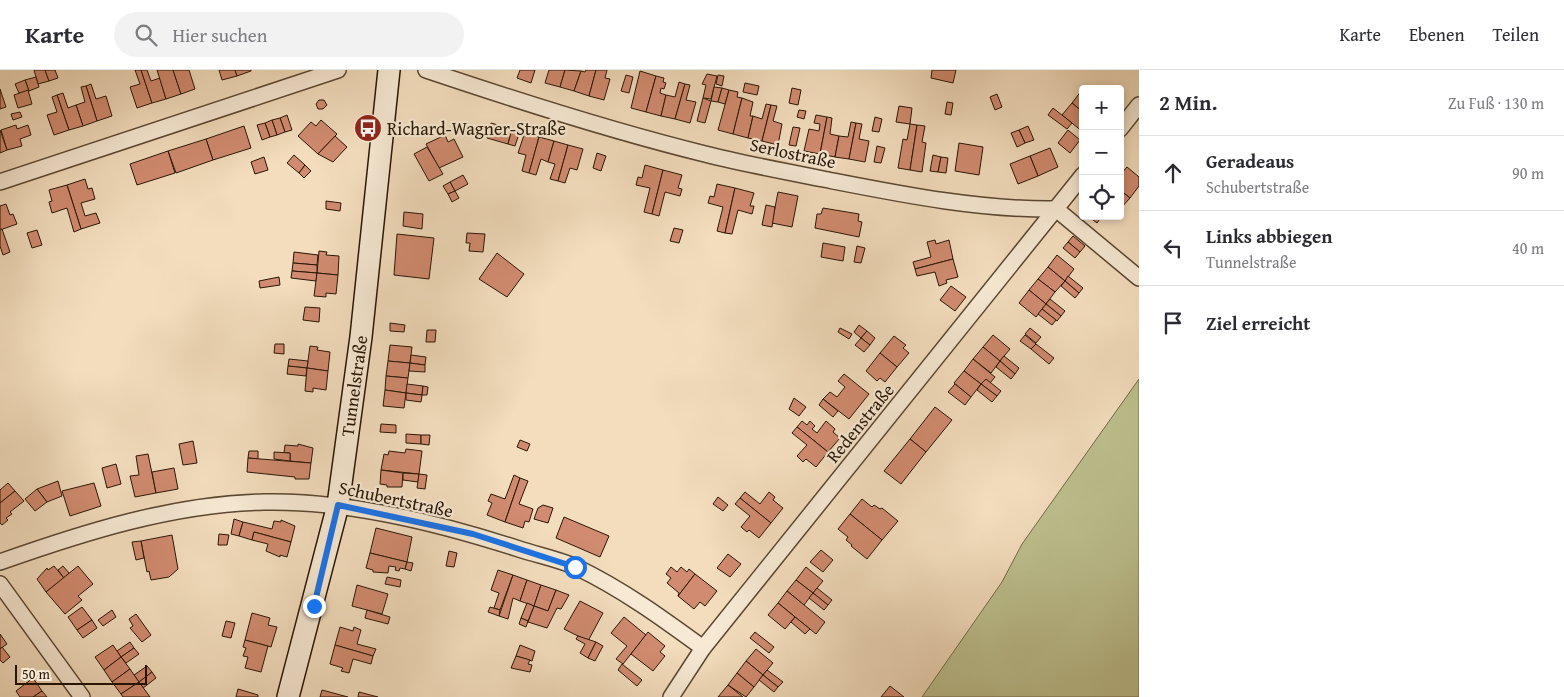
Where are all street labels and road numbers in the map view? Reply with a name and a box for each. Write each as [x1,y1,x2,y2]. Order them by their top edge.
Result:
street label: Serlostraße [748,131,838,175]
street label: Tunnelstraße [334,334,374,438]
street label: Redenstraße [820,377,900,469]
street label: Schubertstraße [336,474,456,524]

